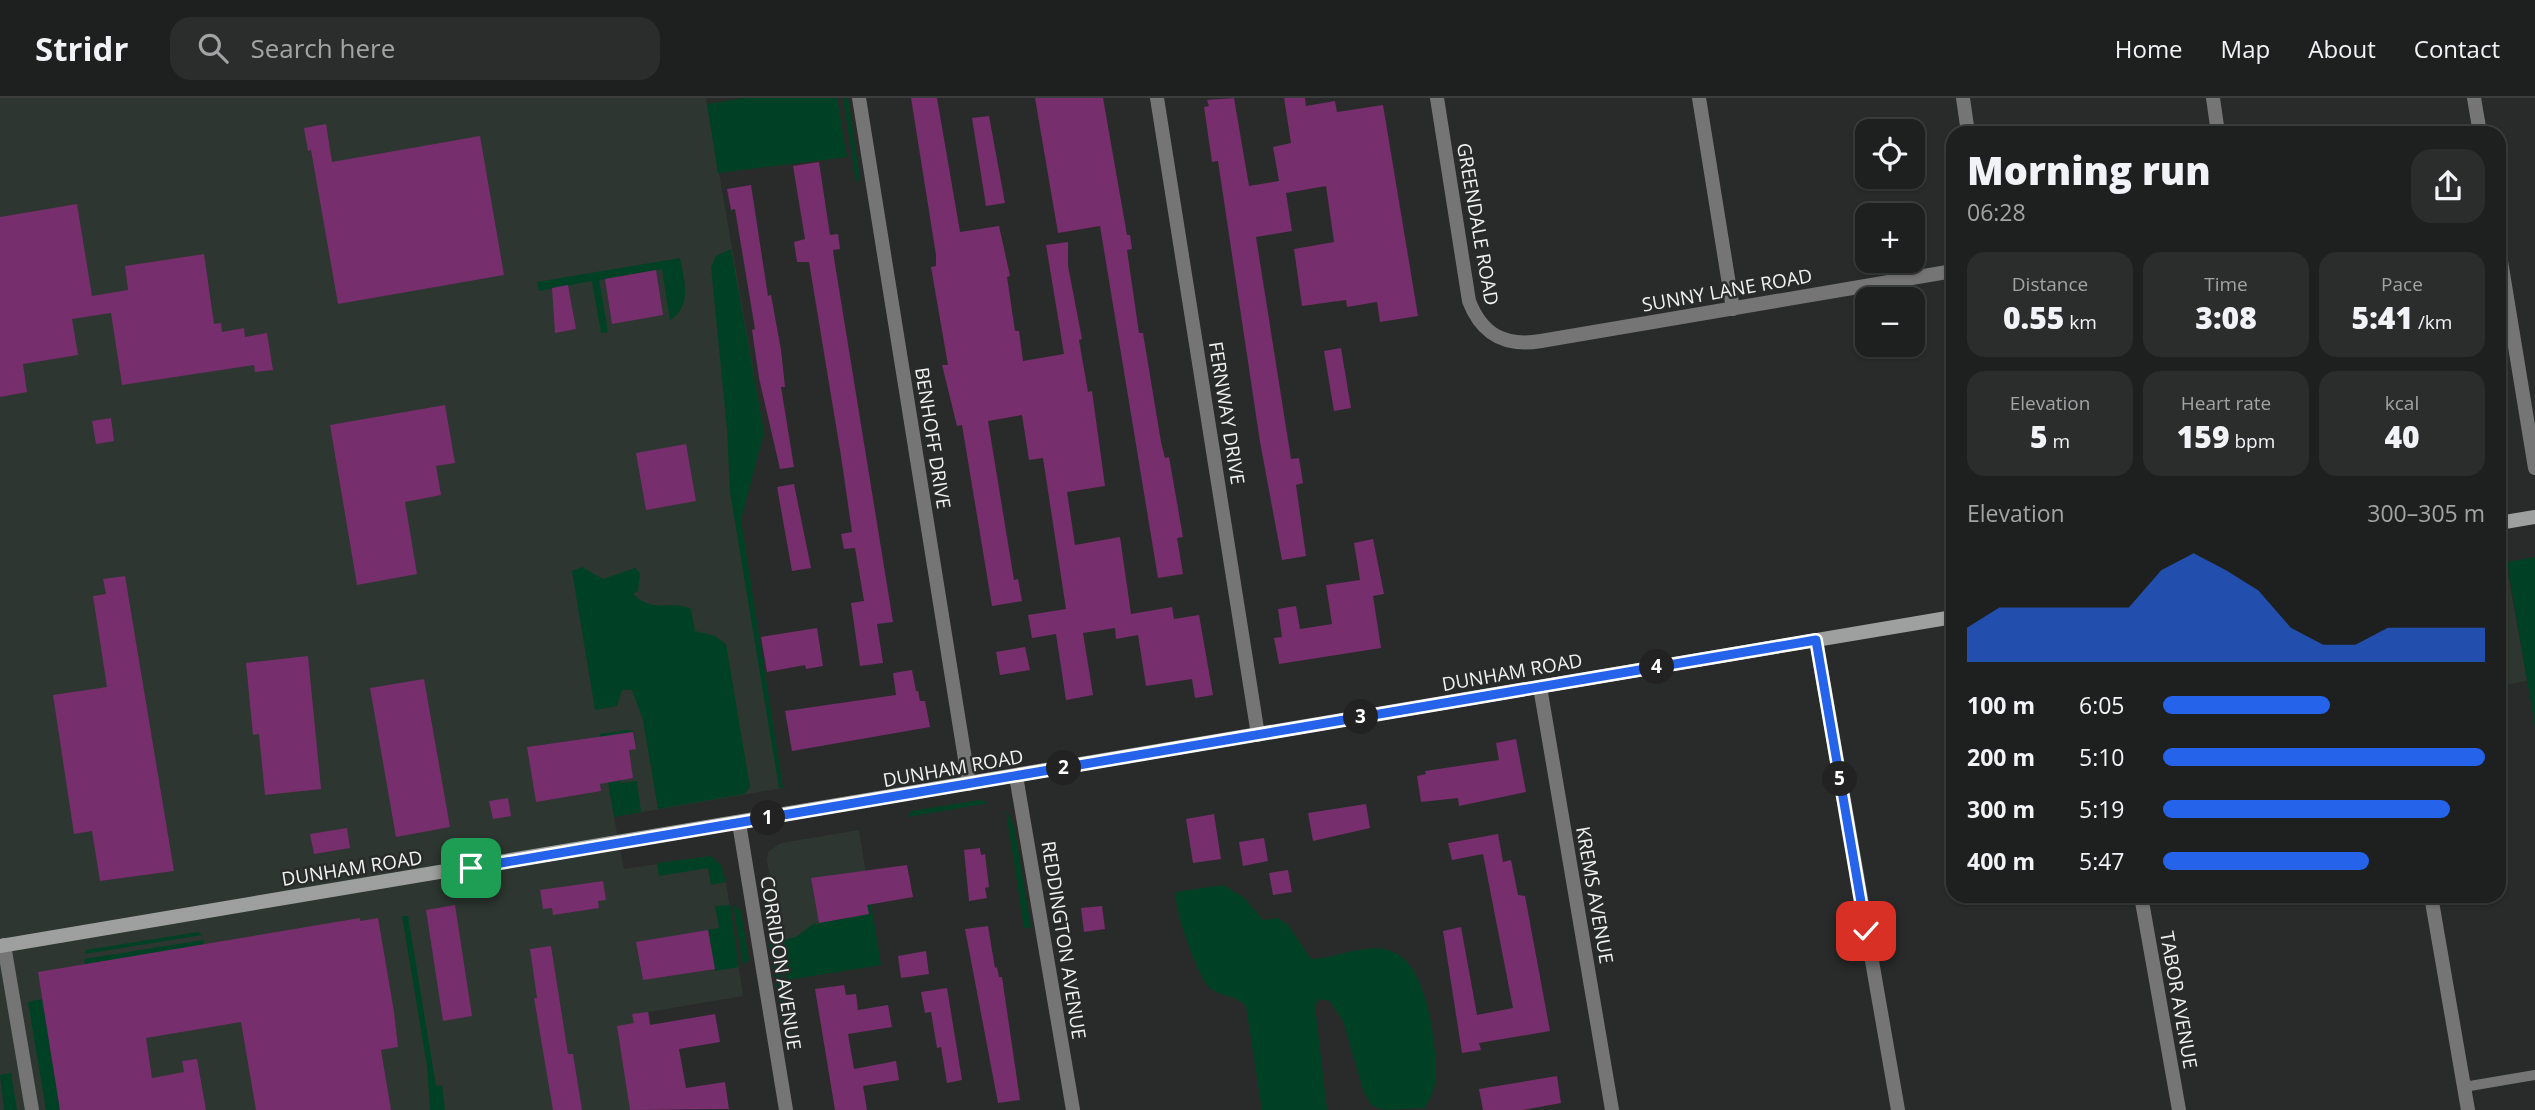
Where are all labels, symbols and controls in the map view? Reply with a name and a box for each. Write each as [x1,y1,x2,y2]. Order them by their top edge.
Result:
search box [170,17,660,80]
text: Stridr [35,26,128,71]
icon: search [194,29,232,67]
text: Search here [250,30,395,66]
text: Home [2115,32,2183,65]
text: Map [2221,32,2270,65]
text: About [2308,32,2376,65]
text: Contact [2414,32,2500,65]
map controls [1855,119,1925,357]
button: locate [1855,119,1925,189]
street label: GREENDALE ROAD [1451,141,1505,307]
text: Morning run [1967,144,2211,196]
button: share [2411,149,2485,223]
text: 06:28 [1967,196,2026,228]
button: + [1855,203,1925,273]
street label: SUNNY LANE ROAD [1640,262,1814,318]
text: Distance [2012,271,2088,297]
text: Time [2204,271,2248,297]
text: Pace [2381,271,2423,297]
button: − [1855,287,1925,357]
text: 0.55 [2003,297,2064,338]
text: 3:08 [2195,297,2257,338]
text: 5:41 [2352,297,2413,338]
text: km [2064,309,2097,335]
text: /km [2413,309,2452,335]
street label: FERNWAY DRIVE [1203,340,1251,486]
street label: BENHOFF DRIVE [909,365,957,511]
text: Elevation [2010,390,2090,416]
text: Heart rate [2181,390,2271,416]
text: kcal [2385,390,2419,416]
text: 5 [2030,416,2048,457]
text: 159 [2177,416,2229,457]
text: 40 [2384,416,2420,457]
text: m [2048,428,2070,454]
text: bpm [2229,428,2275,454]
text: Elevation [1967,497,2065,529]
text: 300–305 m [2367,497,2485,529]
street label: DUNHAM ROAD [1440,647,1584,697]
pin: 4 [1640,650,1674,684]
text: 4 [1651,653,1662,679]
text: 100 m [1967,689,2035,721]
text: 6:05 [2079,689,2125,721]
pin: 3 [1344,700,1378,734]
text: 3 [1355,703,1366,729]
text: 200 m [1967,741,2035,773]
text: 5:10 [2079,741,2125,773]
street label: DUNHAM ROAD [881,743,1025,793]
pin: 2 [1046,750,1082,786]
text: 2 [1058,754,1069,780]
pin: 5 [1822,762,1857,796]
text: 5 [1834,765,1845,791]
text: 300 m [1967,793,2035,825]
text: 5:19 [2079,793,2125,825]
pin: 1 [750,800,786,836]
text: 1 [762,804,773,830]
street label: KREMS AVENUE [1570,824,1620,966]
pin [441,838,501,898]
street label: REDDINGTON AVENUE [1035,839,1093,1041]
street label: DUNHAM ROAD [280,844,424,892]
text: 400 m [1967,845,2035,877]
text: 5:47 [2079,845,2125,877]
icon: arrive [452,849,490,887]
street label: CORRIDON AVENUE [754,874,808,1052]
pin [1836,901,1896,961]
icon: check [1847,912,1885,950]
street label: TABOR AVENUE [2154,929,2204,1071]

